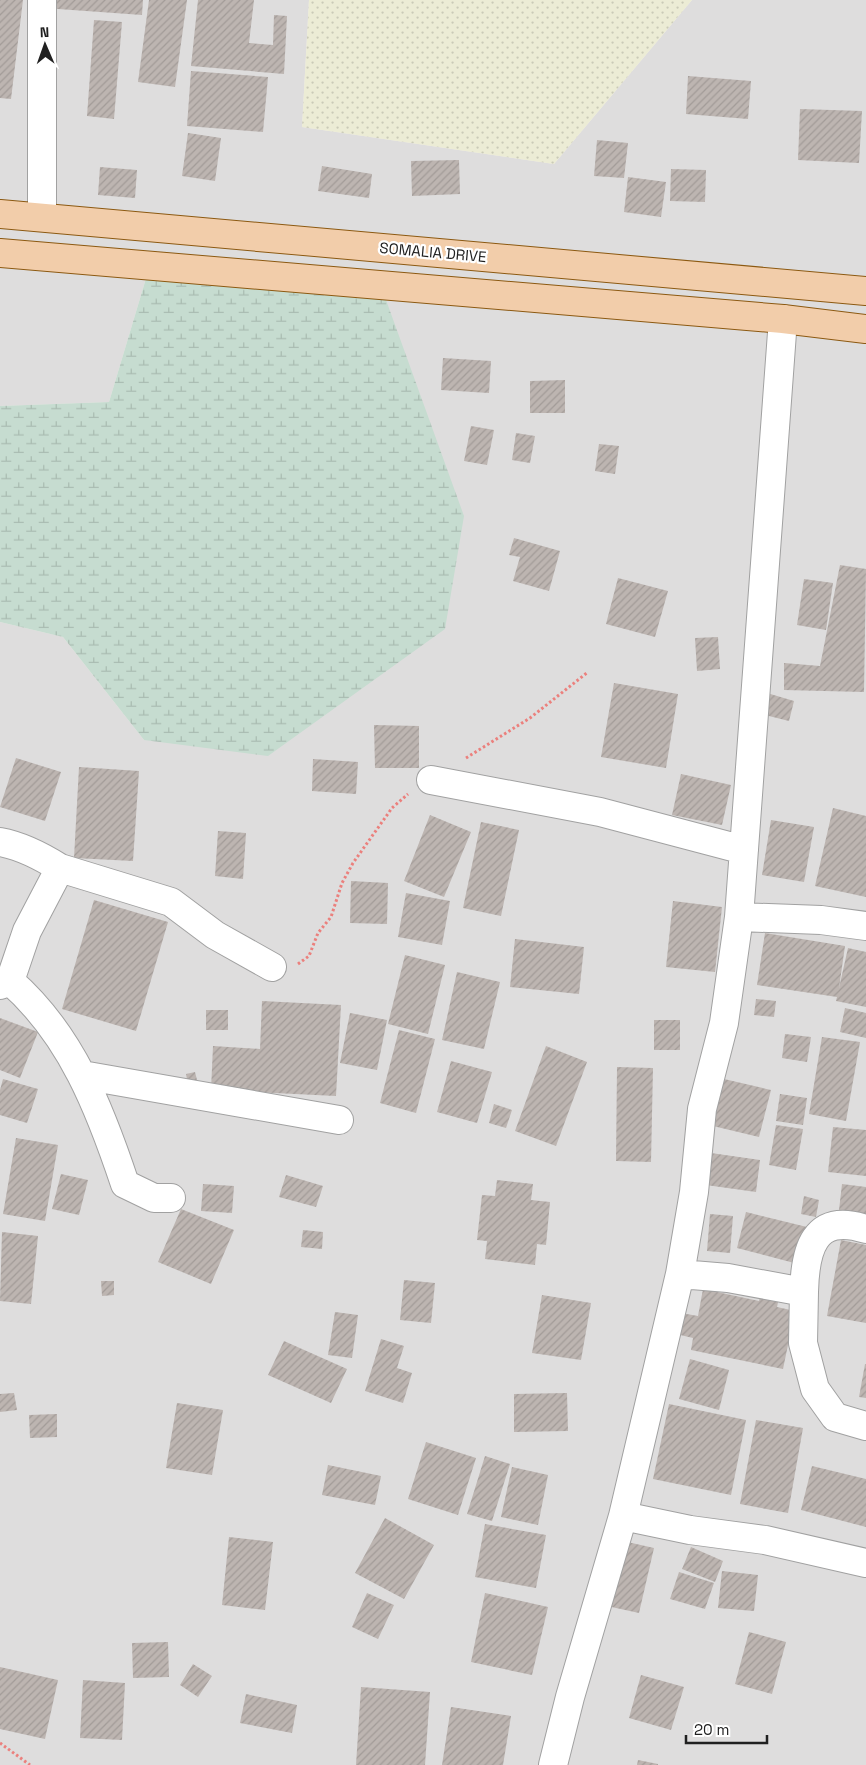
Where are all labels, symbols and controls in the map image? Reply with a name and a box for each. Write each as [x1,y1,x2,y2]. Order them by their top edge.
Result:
north arrow [20,20,70,70]
text: N [40,23,50,41]
street label: SOMALIA DRIVE [379,238,487,266]
scale bar [686,1712,767,1744]
text: 20 m [694,1720,729,1739]

